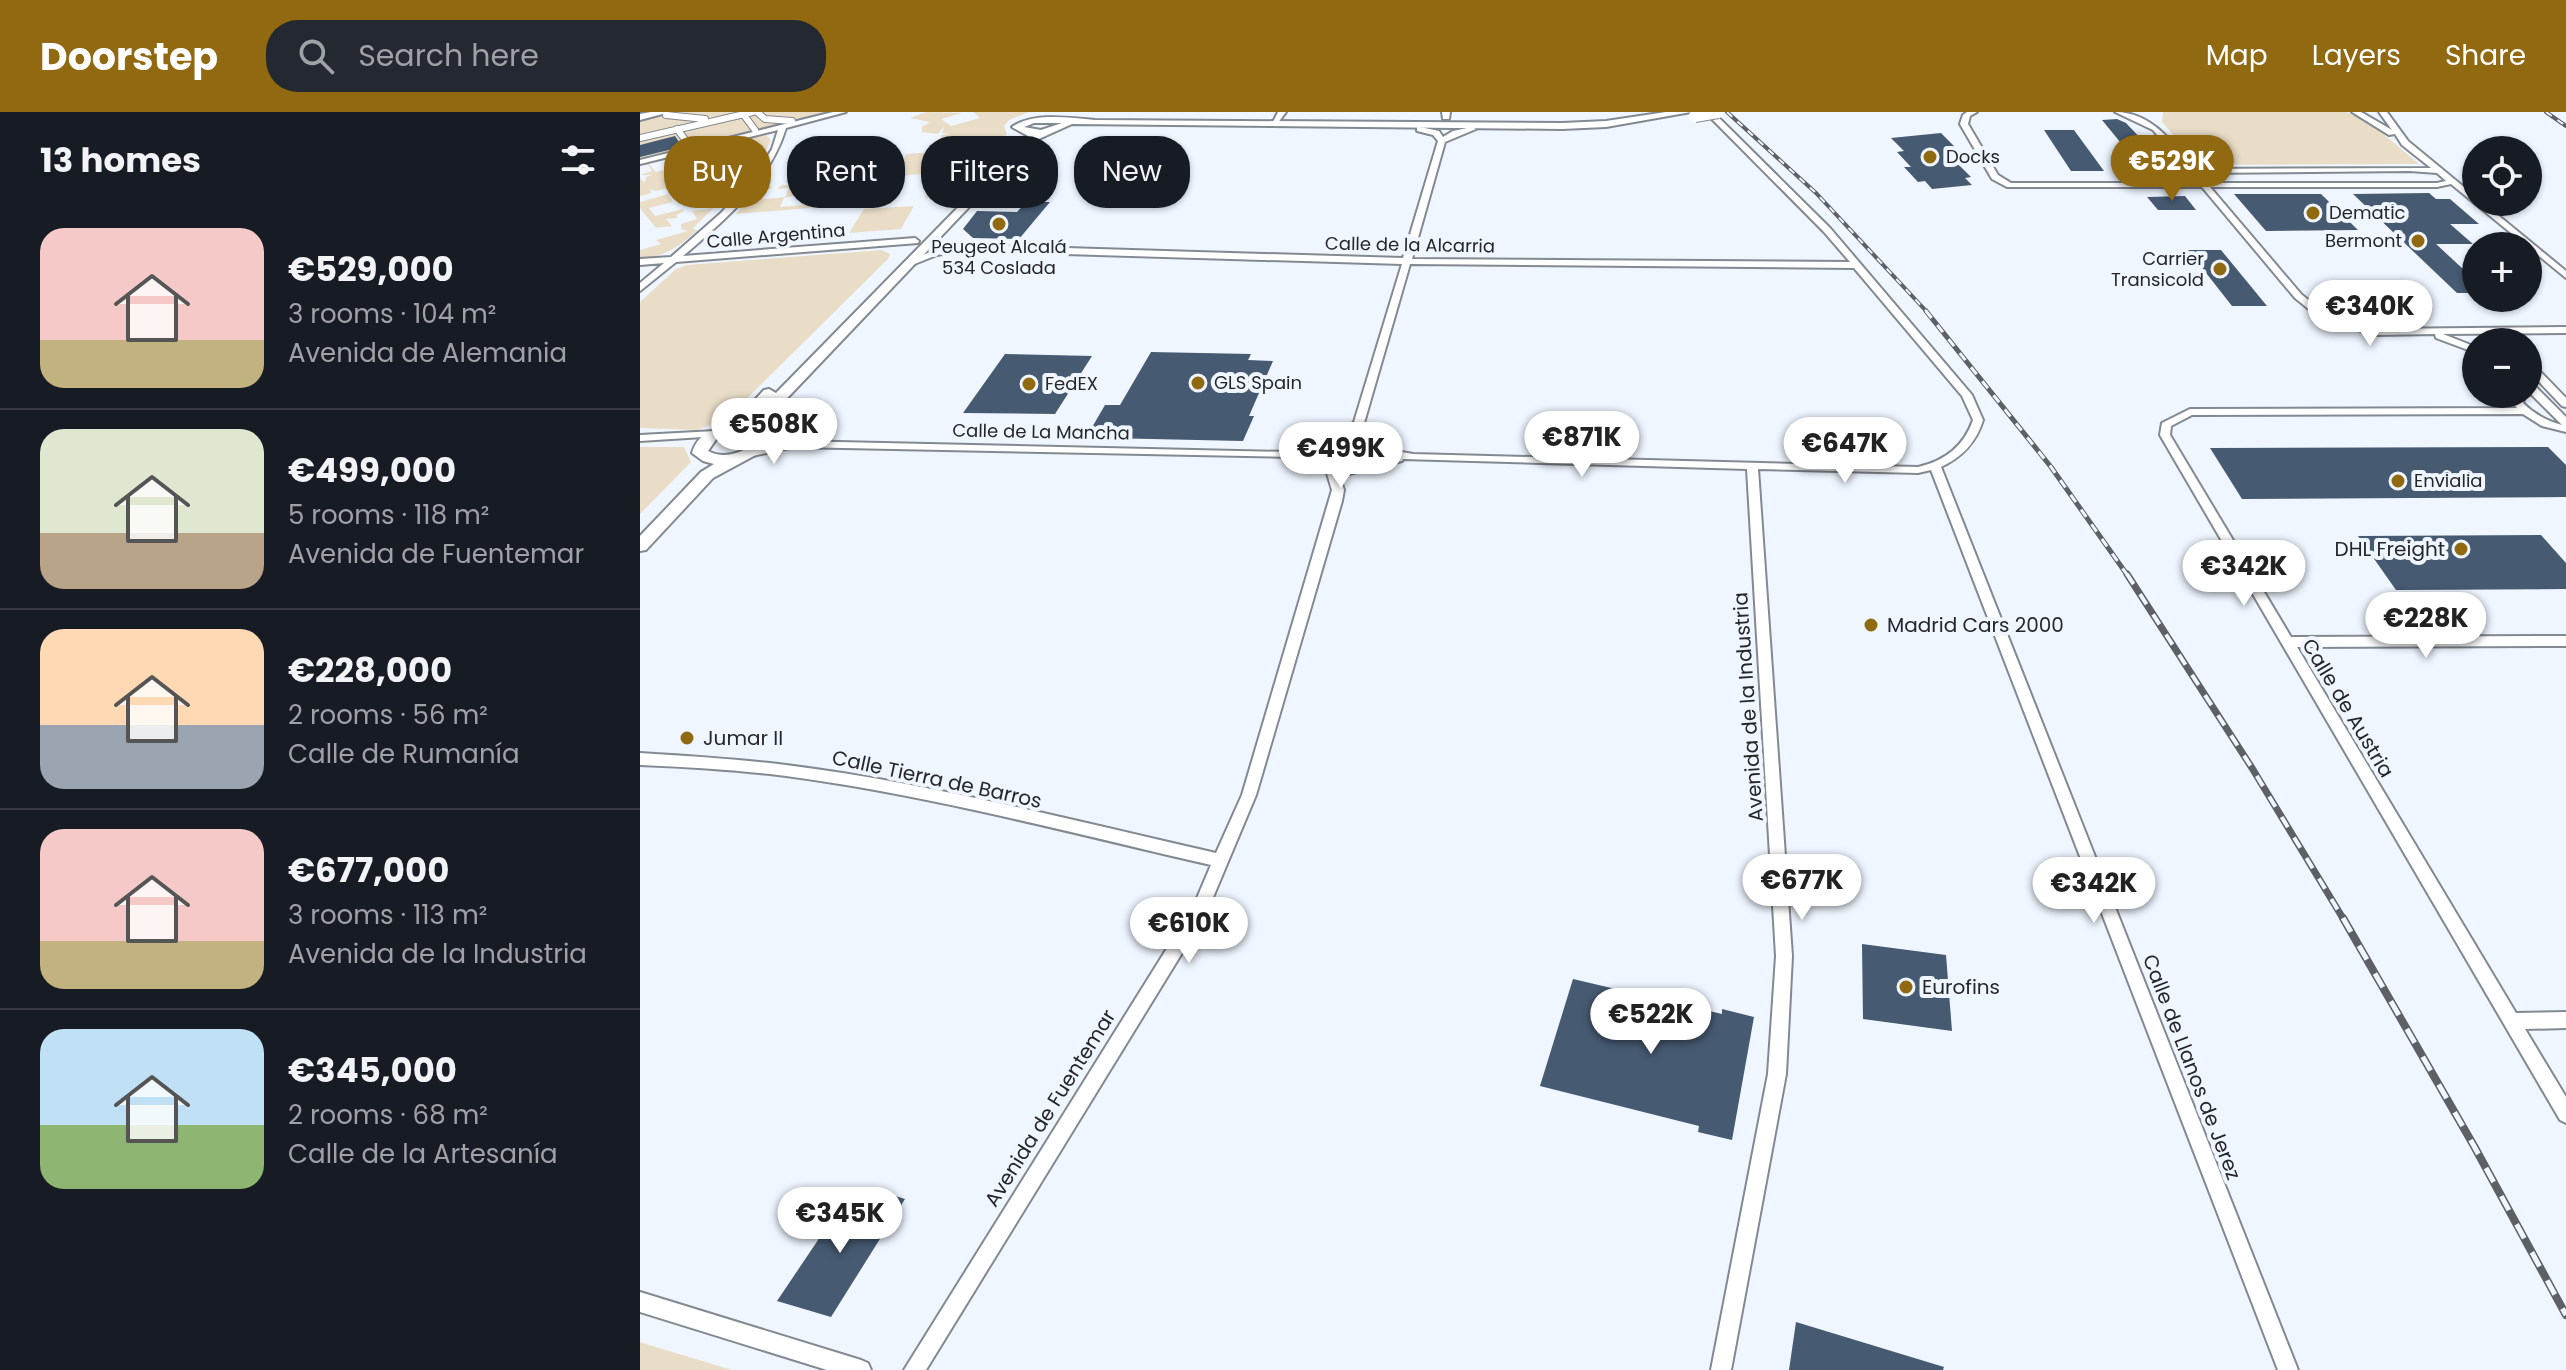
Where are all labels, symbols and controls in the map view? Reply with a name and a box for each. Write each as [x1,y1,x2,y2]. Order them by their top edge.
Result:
search box [266,20,826,92]
text: Doorstep [40,30,218,83]
icon: search [294,34,338,78]
text: Search here [358,34,539,77]
text: Map [2206,36,2268,75]
text: Layers [2312,36,2401,75]
text: Share [2445,36,2526,75]
pin: €529K [2116,135,2228,203]
text: 13 homes [40,136,201,184]
chip: Buy [664,136,771,208]
chip: Rent [787,136,905,208]
chip: Filters [921,136,1058,208]
chip: New [1074,136,1190,208]
map controls [2462,136,2542,408]
button: locate [2462,136,2542,216]
icon: filters [556,138,600,182]
text: €529K [2129,143,2215,179]
place label: Docks [1946,144,2000,169]
marker: Docks [1921,148,1939,166]
place label: Dematic [2329,200,2406,225]
marker: Dematic [2304,204,2322,222]
marker: Peugeot Alcalá 534 Coslada [990,215,1008,233]
street label: Calle Argentina [706,217,846,254]
place label: Bermont [2325,228,2402,253]
street label: Calle de la Alcarria [1325,231,1495,258]
marker: Bermont [2409,232,2427,250]
button: + [2462,232,2542,312]
place label: Peugeot Alcalá 534 Coslada [931,234,1067,280]
text: €529,000 [288,245,454,293]
place label: Carrier Transicold [2111,246,2204,292]
icon: home [104,260,200,356]
marker: Carrier Transicold [2211,260,2229,278]
pin: €340K [2314,280,2426,348]
text: €340K [2325,288,2415,324]
text: 3 rooms · 104 m² [288,296,496,332]
button: − [2462,328,2542,408]
text: Avenida de Alemania [288,335,567,371]
place label: GLS Spain [1214,370,1302,395]
place label: FedEX [1045,371,1098,396]
marker: GLS Spain [1189,374,1207,392]
marker: FedEX [1020,375,1038,393]
pin: €508K [718,398,830,466]
text: €508K [729,406,819,442]
pin: €871K [1526,411,1638,479]
street label: Calle de La Mancha [952,417,1130,446]
pin: €647K [1789,417,1901,485]
text: €871K [1542,419,1622,455]
pin: €499K [1285,422,1397,490]
text: €647K [1802,425,1888,461]
text: €499K [1297,430,1385,466]
text: €499,000 [288,446,456,494]
icon: home [104,461,200,557]
place label: Envialia [2414,468,2482,493]
marker: Envialia [2389,472,2407,490]
text: 5 rooms · 118 m² [288,497,489,533]
place label: DHL Freight [2335,535,2445,563]
text: Avenida de Fuentemar [288,536,584,572]
pin: €342K [2188,540,2300,608]
marker: DHL Freight [2452,540,2470,558]
text: €342K [2201,548,2288,584]
street label: Avenida de la Industria [1726,591,1770,823]
pin: €228K [2370,592,2482,660]
text: €228K [2383,600,2469,636]
place label: Madrid Cars 2000 [1887,611,2064,639]
marker: Madrid Cars 2000 [1862,616,1880,634]
street label: Calle de Austria [2295,633,2401,783]
text: €228,000 [288,646,452,694]
icon: home [104,661,200,757]
text: 2 rooms · 56 m² [288,697,488,733]
place label: Jumar II [703,724,783,752]
marker: Jumar II [678,729,696,747]
text: Calle de Rumanía [288,736,520,772]
street label: Calle Tierra de Barros [830,743,1044,815]
text: €677,000 [288,846,449,894]
pin: €677K [1746,854,1858,922]
pin: €342K [2038,857,2150,925]
icon: home [104,861,200,957]
text: €677K [1760,862,1844,898]
text: €342K [2051,865,2138,901]
text: 3 rooms · 113 m² [288,897,487,933]
pin: €610K [1133,897,1245,965]
text: €610K [1148,905,1230,941]
text: Avenida de la Industria [288,936,587,972]
street label: Calle de Llanos de Jerez [2136,950,2248,1184]
place label: Eurofins [1922,973,2000,1001]
marker: Eurofins [1897,978,1915,996]
pin: €522K [1595,988,1707,1056]
text: €522K [1608,996,1694,1032]
street label: Avenida de Fuentemar [978,1004,1122,1212]
text: €345,000 [288,1046,457,1094]
icon: home [104,1061,200,1157]
text: 2 rooms · 68 m² [288,1097,488,1133]
text: Calle de la Artesanía [288,1136,558,1172]
pin: €345K [784,1187,896,1255]
text: €345K [795,1195,885,1231]

